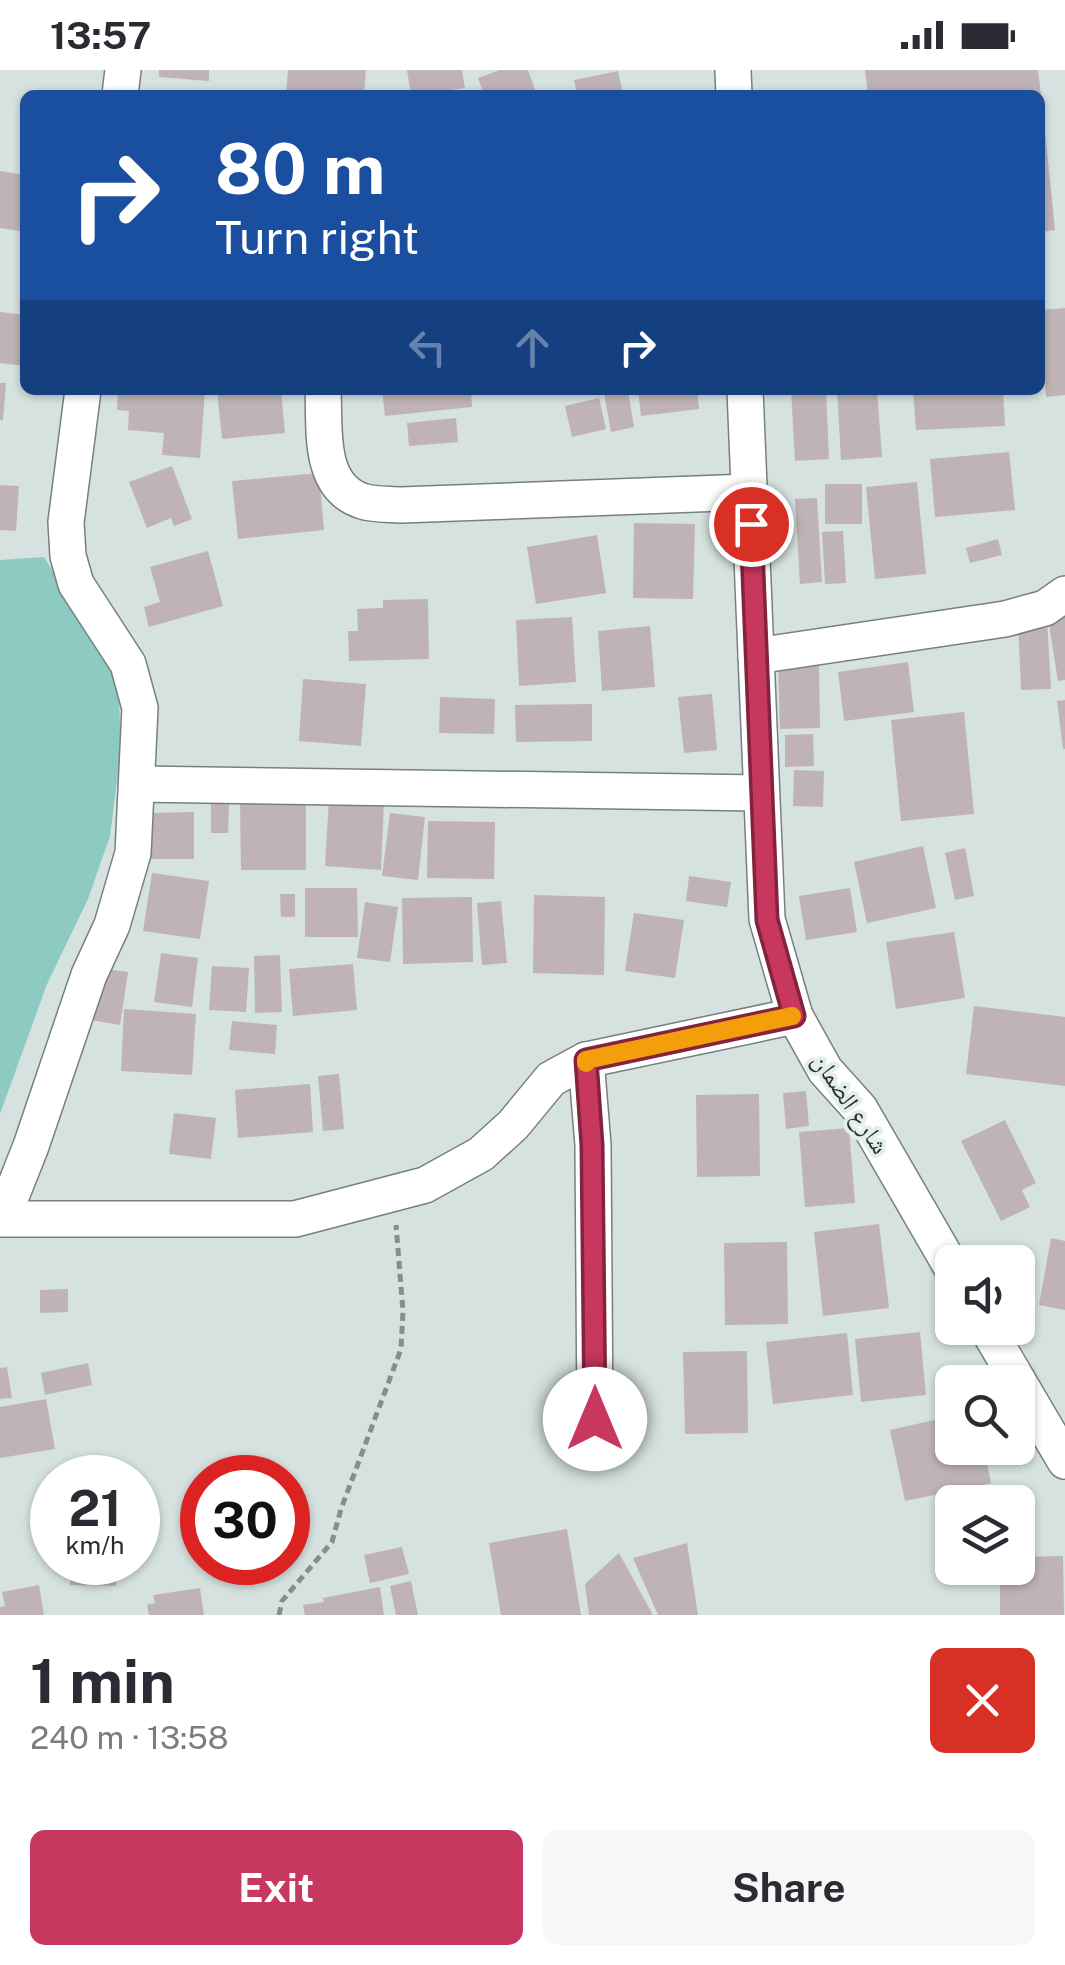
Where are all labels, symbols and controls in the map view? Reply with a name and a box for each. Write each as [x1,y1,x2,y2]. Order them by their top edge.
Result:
text: 13:57 [50,13,151,58]
text: 80 m [215,127,385,210]
icon: right [50,130,180,260]
text: Turn right [215,211,419,264]
icon: left [400,320,455,375]
icon: ahead [505,320,560,375]
icon: right [610,320,665,375]
pin [709,482,794,567]
icon: arrive [724,497,779,552]
street label: شارع الضمان [805,1047,896,1160]
map controls [935,1245,1035,1585]
button: sound [935,1245,1035,1345]
button: search [935,1365,1035,1465]
position arrow [543,1367,647,1471]
speed limit sign: 30 [180,1455,310,1585]
text: 21 [68,1478,122,1537]
button: layers [935,1485,1035,1585]
text: km/h [66,1530,124,1560]
text: 1 min [30,1646,175,1717]
button: close [930,1648,1035,1753]
text: 240 m · 13:58 [30,1719,229,1756]
button: Exit [30,1830,523,1945]
button: Share [543,1830,1035,1945]

